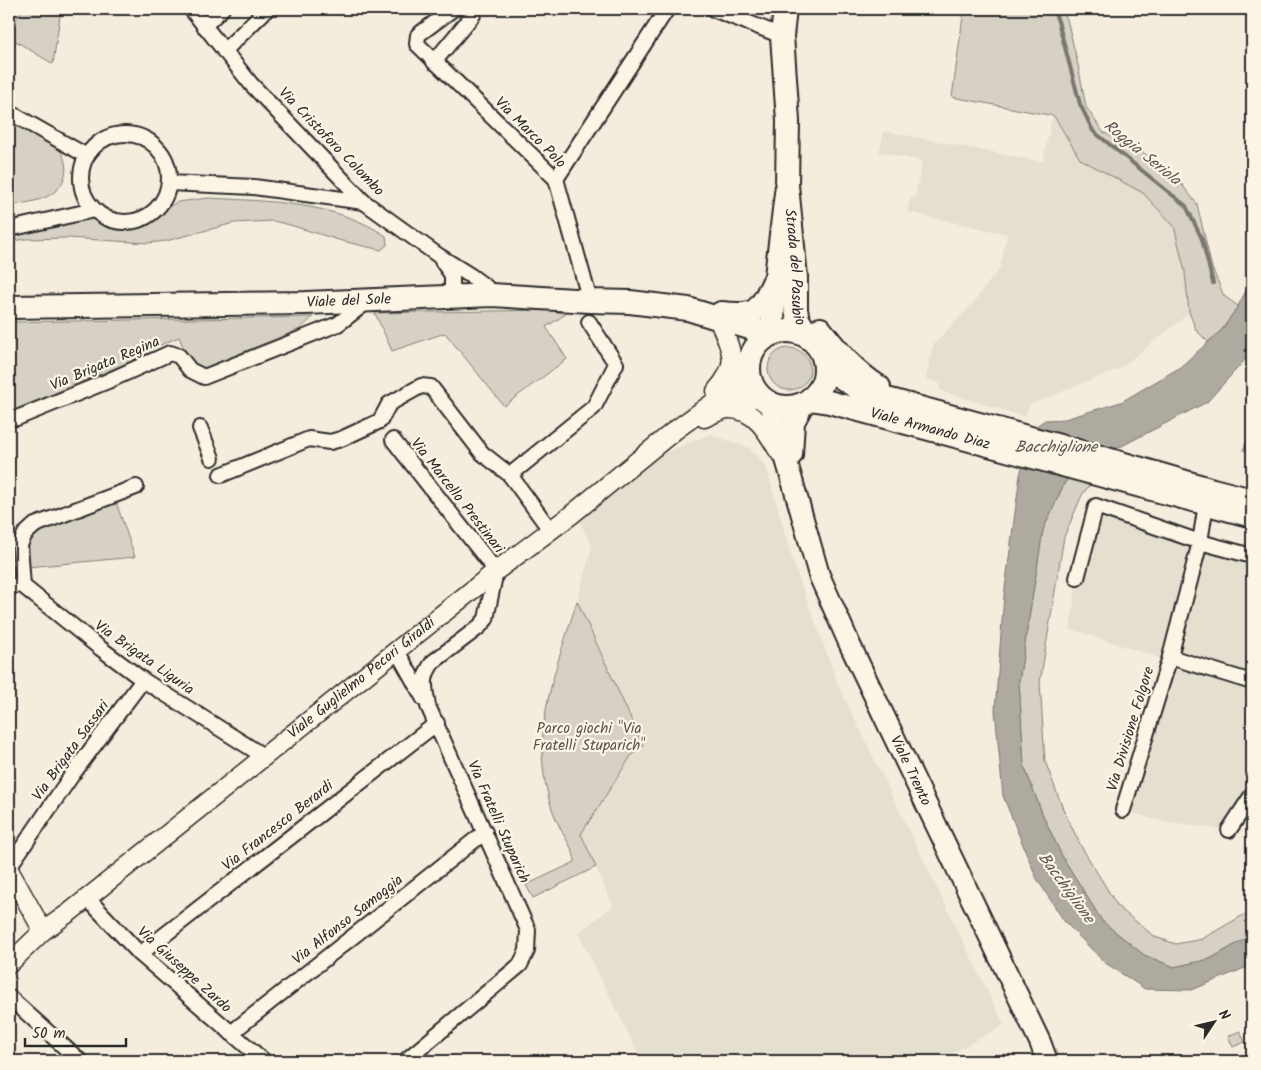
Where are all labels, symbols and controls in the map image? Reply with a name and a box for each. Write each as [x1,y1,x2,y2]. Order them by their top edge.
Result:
street label: Via Cristoforo Colombo [272,82,390,202]
street label: Via Marco Polo [489,92,572,175]
water label: Roggia Seriola [1098,114,1187,193]
street label: Strada del Pasubio [777,208,812,331]
street label: Viale del Sole [306,287,392,315]
street label: Via Brigata Regina [46,330,164,398]
street label: Viale Armando Diaz [867,402,993,457]
street label: Via Marcello Prestinari [404,433,511,560]
water label: Bacchiglione [1015,435,1099,460]
street label: Viale Guglielmo Pecori Giraldi [283,611,442,745]
street label: Via Brigata Liguria [89,615,199,701]
street label: Via Divisione Folgore [1101,663,1161,794]
street label: Via Brigata Sassari [26,695,117,806]
park label: Parco giochi "Via Fratelli Stuparich" [533,717,645,758]
street label: Viale Trento [883,732,937,810]
street label: Via Fratelli Stuparich [460,757,536,887]
street label: Via Francesco Berardi [217,774,340,877]
water label: Bacchiglione [1032,847,1101,930]
street label: Via Alfonso Samoggia [287,869,409,971]
street label: Via Giuseppe Zardo [131,921,237,1019]
north arrow [1188,998,1238,1048]
text: N [1212,1005,1235,1025]
scale bar [25,1015,126,1047]
text: 50 m [32,1022,66,1046]

